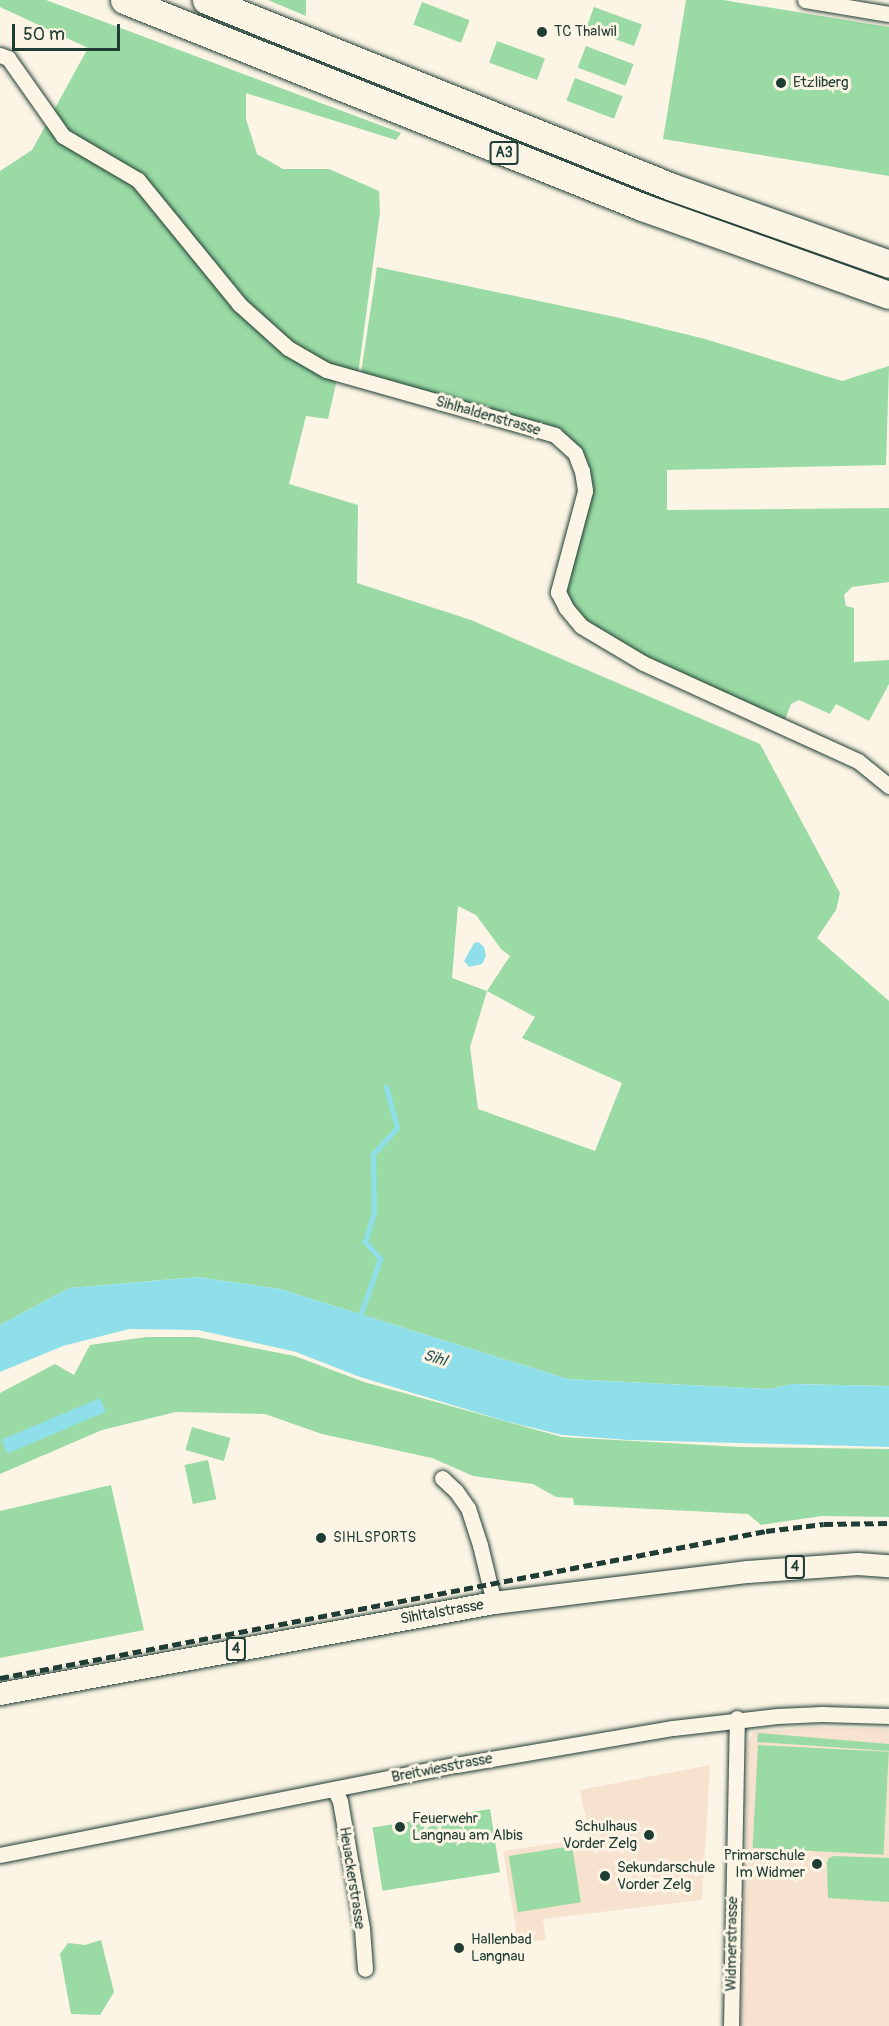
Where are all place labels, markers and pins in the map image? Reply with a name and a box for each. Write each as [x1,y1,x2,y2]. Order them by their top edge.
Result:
place label: TC Thalwil [554,23,617,41]
marker: TC Thalwil [535,25,549,39]
place label: Etzliberg [793,74,849,92]
marker: Etzliberg [774,76,788,90]
place label: SIHLSPORTS [333,1529,416,1547]
marker: SIHLSPORTS [314,1531,328,1545]
place label: Feuerwehr Langnau am Albis [412,1809,523,1844]
place label: Schulhaus Vorder Zelg [563,1817,637,1852]
marker: Feuerwehr Langnau am Albis [393,1820,407,1834]
marker: Schulhaus Vorder Zelg [642,1828,656,1842]
place label: Primarschule Im Widmer [724,1846,805,1881]
marker: Primarschule Im Widmer [810,1857,824,1871]
place label: Sekundarschule Vorder Zelg [617,1858,715,1893]
marker: Sekundarschule Vorder Zelg [598,1869,612,1883]
place label: Hallenbad Langnau [471,1930,532,1965]
marker: Hallenbad Langnau [452,1941,466,1955]

